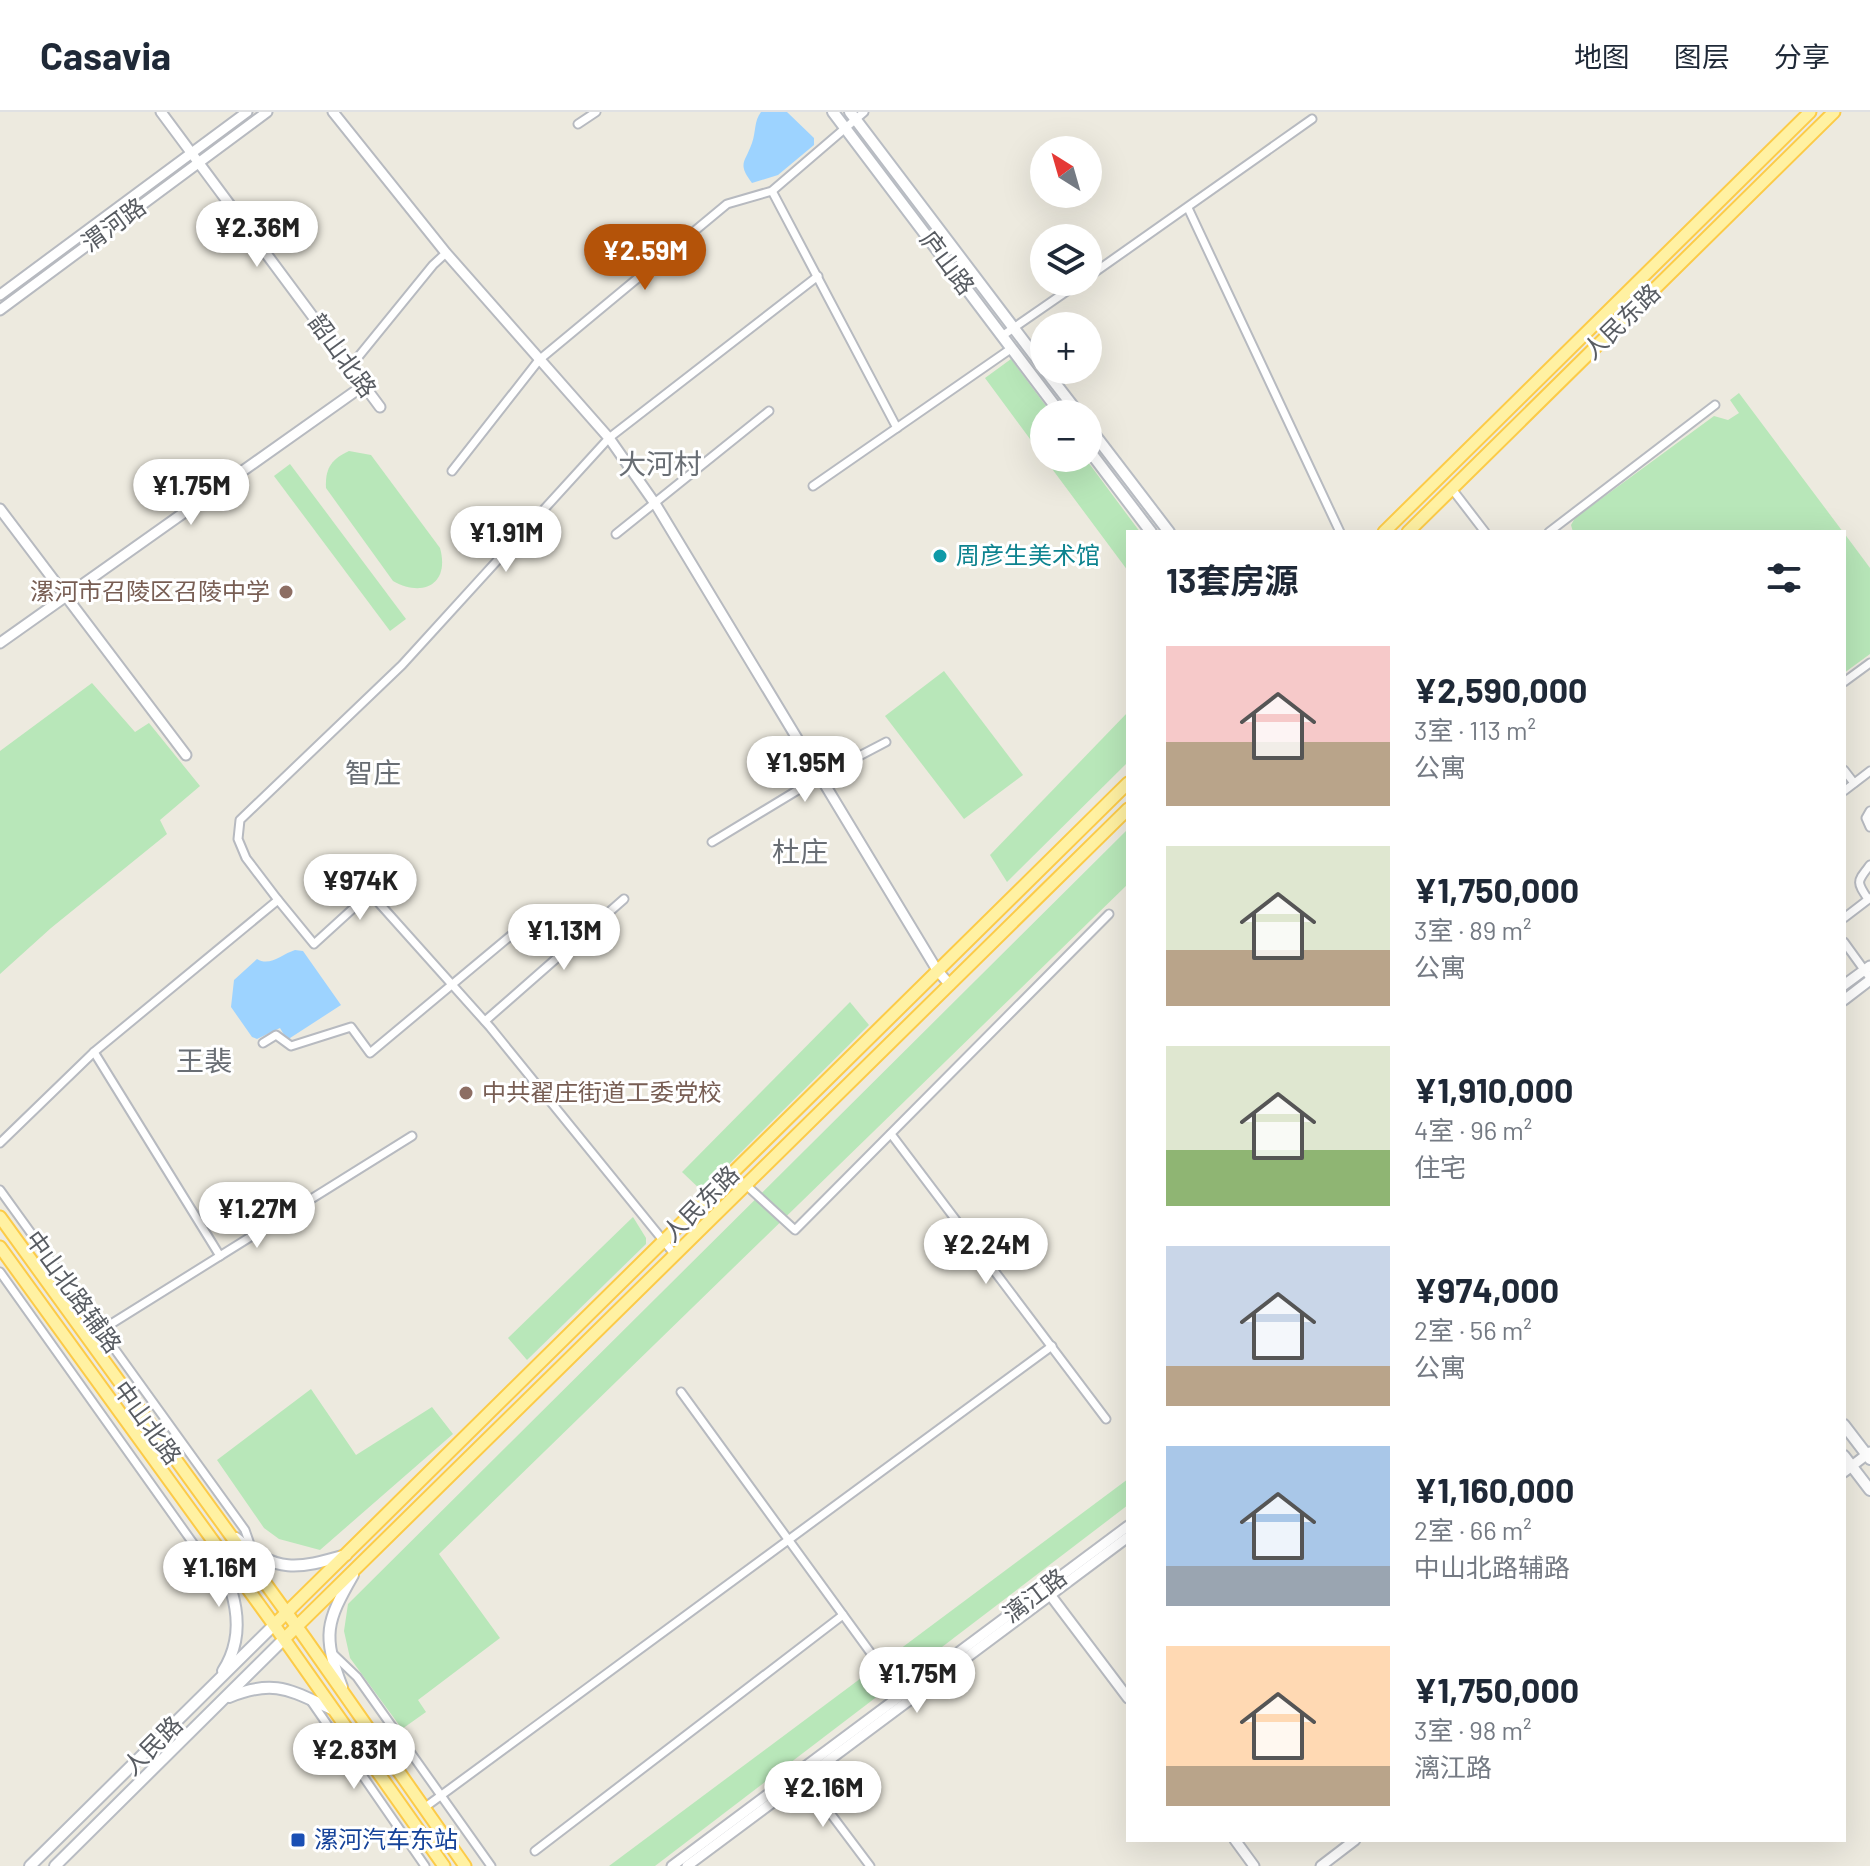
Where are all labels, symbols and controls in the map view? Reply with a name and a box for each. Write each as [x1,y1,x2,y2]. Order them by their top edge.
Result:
text: Casavia [40,32,171,78]
text: 地图 [1574,39,1630,73]
text: 图层 [1674,39,1730,73]
text: 分享 [1774,39,1830,73]
north arrow [1030,136,1102,208]
map controls [1030,136,1102,472]
street label: 渭河路 [75,191,151,257]
pin: ¥2.36M [192,201,322,269]
text: ¥2.36M [214,211,300,242]
pin: ¥2.59M [580,224,710,292]
button: layers [1030,224,1102,296]
street label: 庐山路 [915,225,981,300]
text: ¥2.59M [602,234,688,265]
street label: 人民东路 [1576,277,1666,365]
street label: 韶山北路 [303,308,383,402]
button: + [1030,312,1102,384]
button: − [1030,400,1102,472]
district label: 大河村 [618,446,702,480]
pin: ¥1.75M [126,459,256,527]
text: ¥1.75M [151,469,231,500]
pin: ¥1.91M [441,506,571,574]
text: ¥1.91M [468,516,544,547]
place label: 周彦生美术馆 [956,540,1100,569]
marker: 周彦生美术馆 [931,547,949,565]
icon: filters [1762,556,1806,600]
text: 13套房源 [1166,559,1298,600]
place label: 漯河市召陵区召陵中学 [30,576,270,605]
marker: 漯河市召陵区召陵中学 [277,583,295,601]
text: ¥2,590,000 [1414,669,1587,710]
icon: home [1230,678,1326,774]
text: 3室 · 113 m² [1414,714,1536,745]
pin: ¥1.95M [740,736,870,804]
text: ¥1.95M [765,746,845,777]
text: 公寓 [1414,751,1466,782]
district label: 智庄 [345,755,401,789]
district label: 杜庄 [772,834,828,868]
pin: ¥974K [304,854,416,922]
text: ¥974K [322,864,398,895]
text: ¥1,750,000 [1414,869,1579,910]
icon: home [1230,878,1326,974]
pin: ¥1.13M [499,904,629,972]
text: ¥1.13M [526,914,602,945]
text: 3室 · 89 m² [1414,914,1532,945]
text: 公寓 [1414,951,1466,982]
district label: 王裴 [176,1043,232,1077]
text: ¥1,910,000 [1414,1069,1573,1110]
place label: 中共翟庄街道工委党校 [482,1077,722,1106]
icon: home [1230,1078,1326,1174]
marker: 中共翟庄街道工委党校 [457,1084,475,1102]
text: 4室 · 96 m² [1414,1114,1532,1145]
text: 住宅 [1414,1151,1466,1182]
street label: 人民东路 [656,1159,744,1247]
pin: ¥1.27M [192,1182,322,1250]
text: ¥1.27M [217,1192,297,1223]
pin: ¥2.24M [921,1218,1051,1286]
street label: 中山北路辅路 [20,1224,128,1358]
text: ¥2.24M [942,1228,1030,1259]
text: ¥974,000 [1414,1269,1559,1310]
icon: home [1230,1278,1326,1374]
text: 2室 · 56 m² [1414,1314,1532,1345]
text: 公寓 [1414,1351,1466,1382]
street label: 中山北路 [108,1375,188,1469]
text: ¥1,160,000 [1414,1469,1574,1510]
icon: home [1230,1478,1326,1574]
text: 2室 · 66 m² [1414,1514,1532,1545]
pin: ¥1.16M [154,1541,284,1609]
text: ¥1.16M [181,1551,257,1582]
text: 中山北路辅路 [1414,1551,1570,1582]
street label: 漓江路 [997,1562,1072,1628]
pin: ¥1.75M [852,1647,982,1715]
text: ¥1.75M [877,1657,957,1688]
text: ¥1,750,000 [1414,1669,1579,1710]
icon: home [1230,1678,1326,1774]
street label: 人民路 [116,1709,188,1781]
text: 3室 · 98 m² [1414,1714,1532,1745]
pin: ¥2.83M [289,1723,419,1791]
text: ¥2.83M [311,1733,397,1764]
text: 漓江路 [1414,1751,1492,1782]
pin: ¥2.16M [758,1761,888,1829]
text: ¥2.16M [782,1771,864,1802]
place label: 漯河汽车东站 [314,1824,458,1853]
marker: 漯河汽车东站 [289,1831,307,1849]

